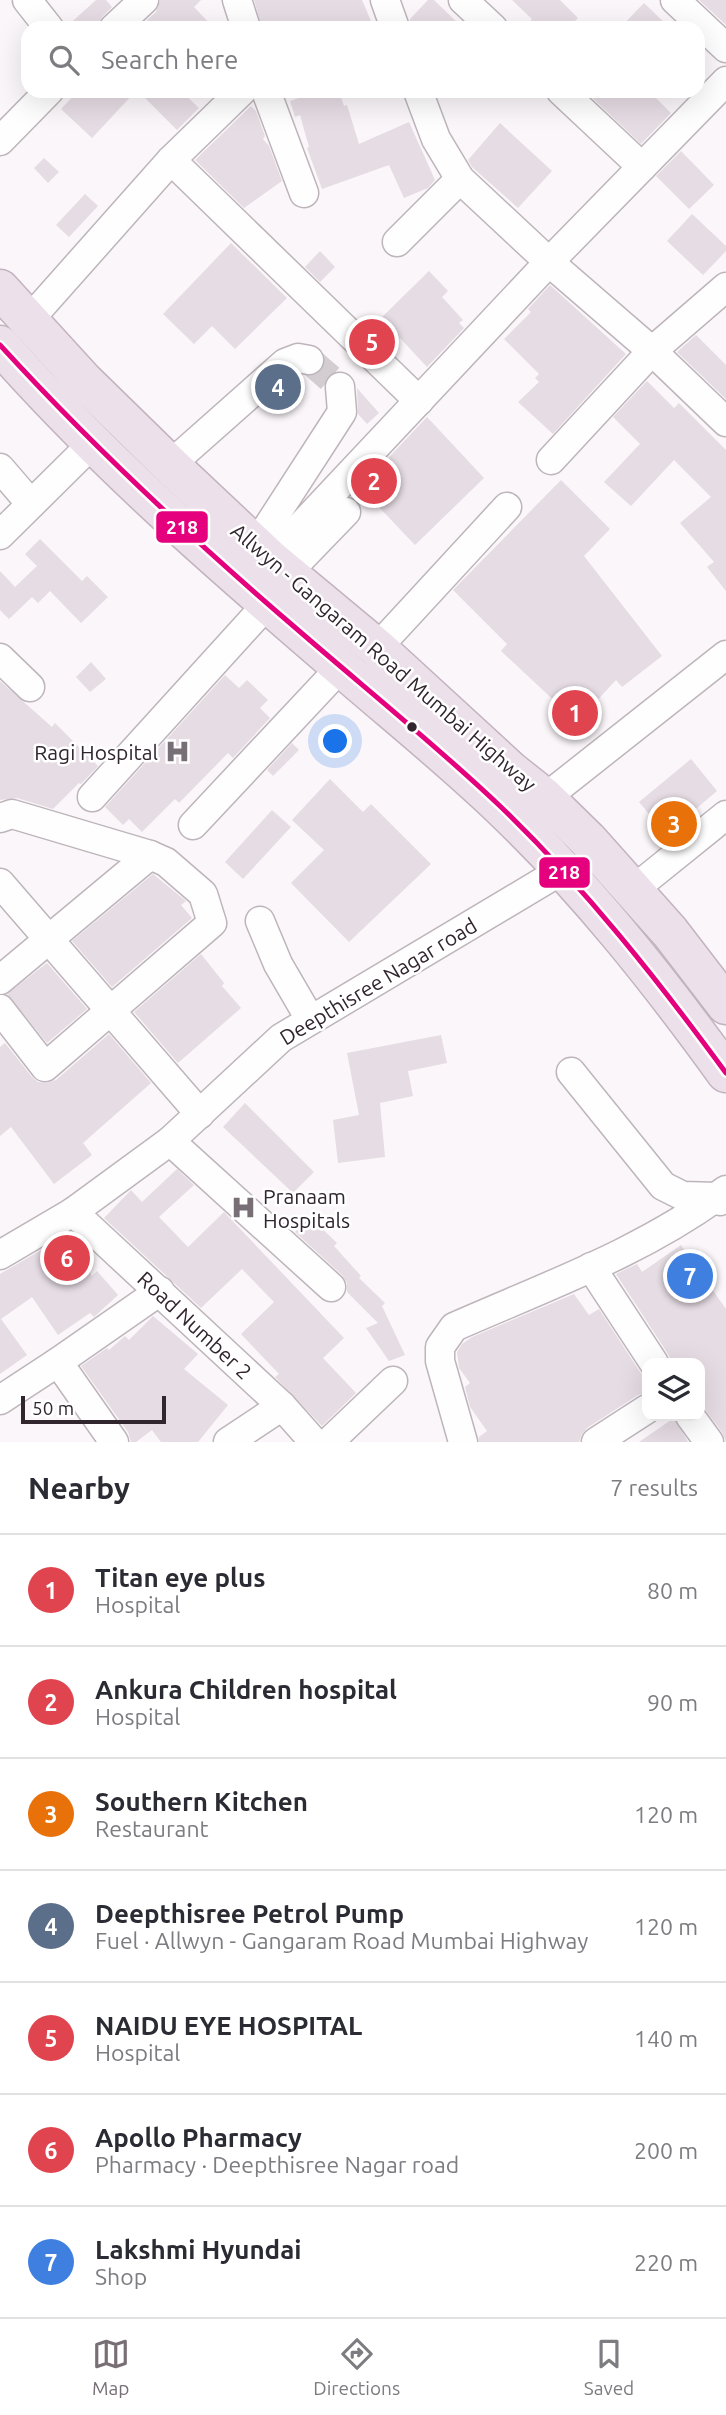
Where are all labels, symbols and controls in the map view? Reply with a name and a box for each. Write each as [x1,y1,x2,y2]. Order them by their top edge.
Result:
search box [21,21,705,98]
icon: search [45,41,83,79]
text: Search here [101,45,238,74]
pin: 5 [349,316,395,368]
pin: 4 [255,361,301,413]
pin: 2 [351,455,397,507]
line badge: 218 [155,510,209,544]
text: 218 [166,516,198,538]
street label: Allwyn - Gangaram Road Mumbai Highway [227,518,541,796]
pin: 1 [552,687,598,739]
unlabelled marker [405,720,419,734]
your location [318,724,352,758]
hospital icon: Ragi Hospital [164,738,192,766]
place label: Ragi Hospital [34,740,158,764]
pin: 3 [651,798,697,850]
line badge: 218 [538,856,591,889]
text: 218 [548,861,580,883]
street label: Deepthisree Nagar road [275,913,481,1049]
place label: Pranaam Hospitals [263,1184,350,1232]
hospital icon: Pranaam Hospitals [229,1194,257,1222]
pin: 6 [44,1232,90,1284]
pin: 7 [667,1250,713,1302]
street label: Road Number 2 [133,1266,257,1384]
map controls [642,1358,705,1421]
button: layers [642,1358,705,1421]
scale bar [21,1393,166,1425]
text: 50 m [32,1397,74,1419]
text: Nearby [28,1471,130,1505]
text: 7 results [610,1475,698,1500]
text: Titan eye plus [95,1563,265,1592]
text: 1 [45,1578,57,1603]
text: 80 m [647,1578,698,1603]
text: Hospital [95,1592,180,1617]
text: Ankura Children hospital [95,1675,397,1704]
text: 2 [45,1690,57,1715]
text: 90 m [647,1690,698,1715]
text: Hospital [95,1704,180,1729]
text: Southern Kitchen [95,1787,308,1816]
text: 3 [45,1802,57,1827]
text: 120 m [634,1802,698,1827]
text: Restaurant [95,1816,209,1841]
text: Deepthisree Petrol Pump [95,1899,404,1928]
text: 4 [45,1914,57,1939]
text: 120 m [634,1914,698,1939]
text: Fuel · Allwyn - Gangaram Road Mumbai Highway [95,1928,588,1953]
text: NAIDU EYE HOSPITAL [95,2011,362,2040]
text: 5 [45,2026,57,2051]
text: 140 m [634,2026,698,2051]
text: Hospital [95,2040,180,2065]
text: Apollo Pharmacy [95,2123,302,2152]
text: 6 [45,2138,57,2163]
text: 200 m [634,2138,698,2163]
text: Pharmacy · Deepthisree Nagar road [95,2152,459,2177]
text: Lakshmi Hyundai [95,2235,302,2264]
text: 7 [45,2250,57,2275]
text: 220 m [634,2250,698,2275]
text: Shop [95,2264,147,2289]
tab: Map [92,2335,130,2399]
tab: Directions [313,2335,400,2399]
tab: Saved [584,2335,634,2399]

